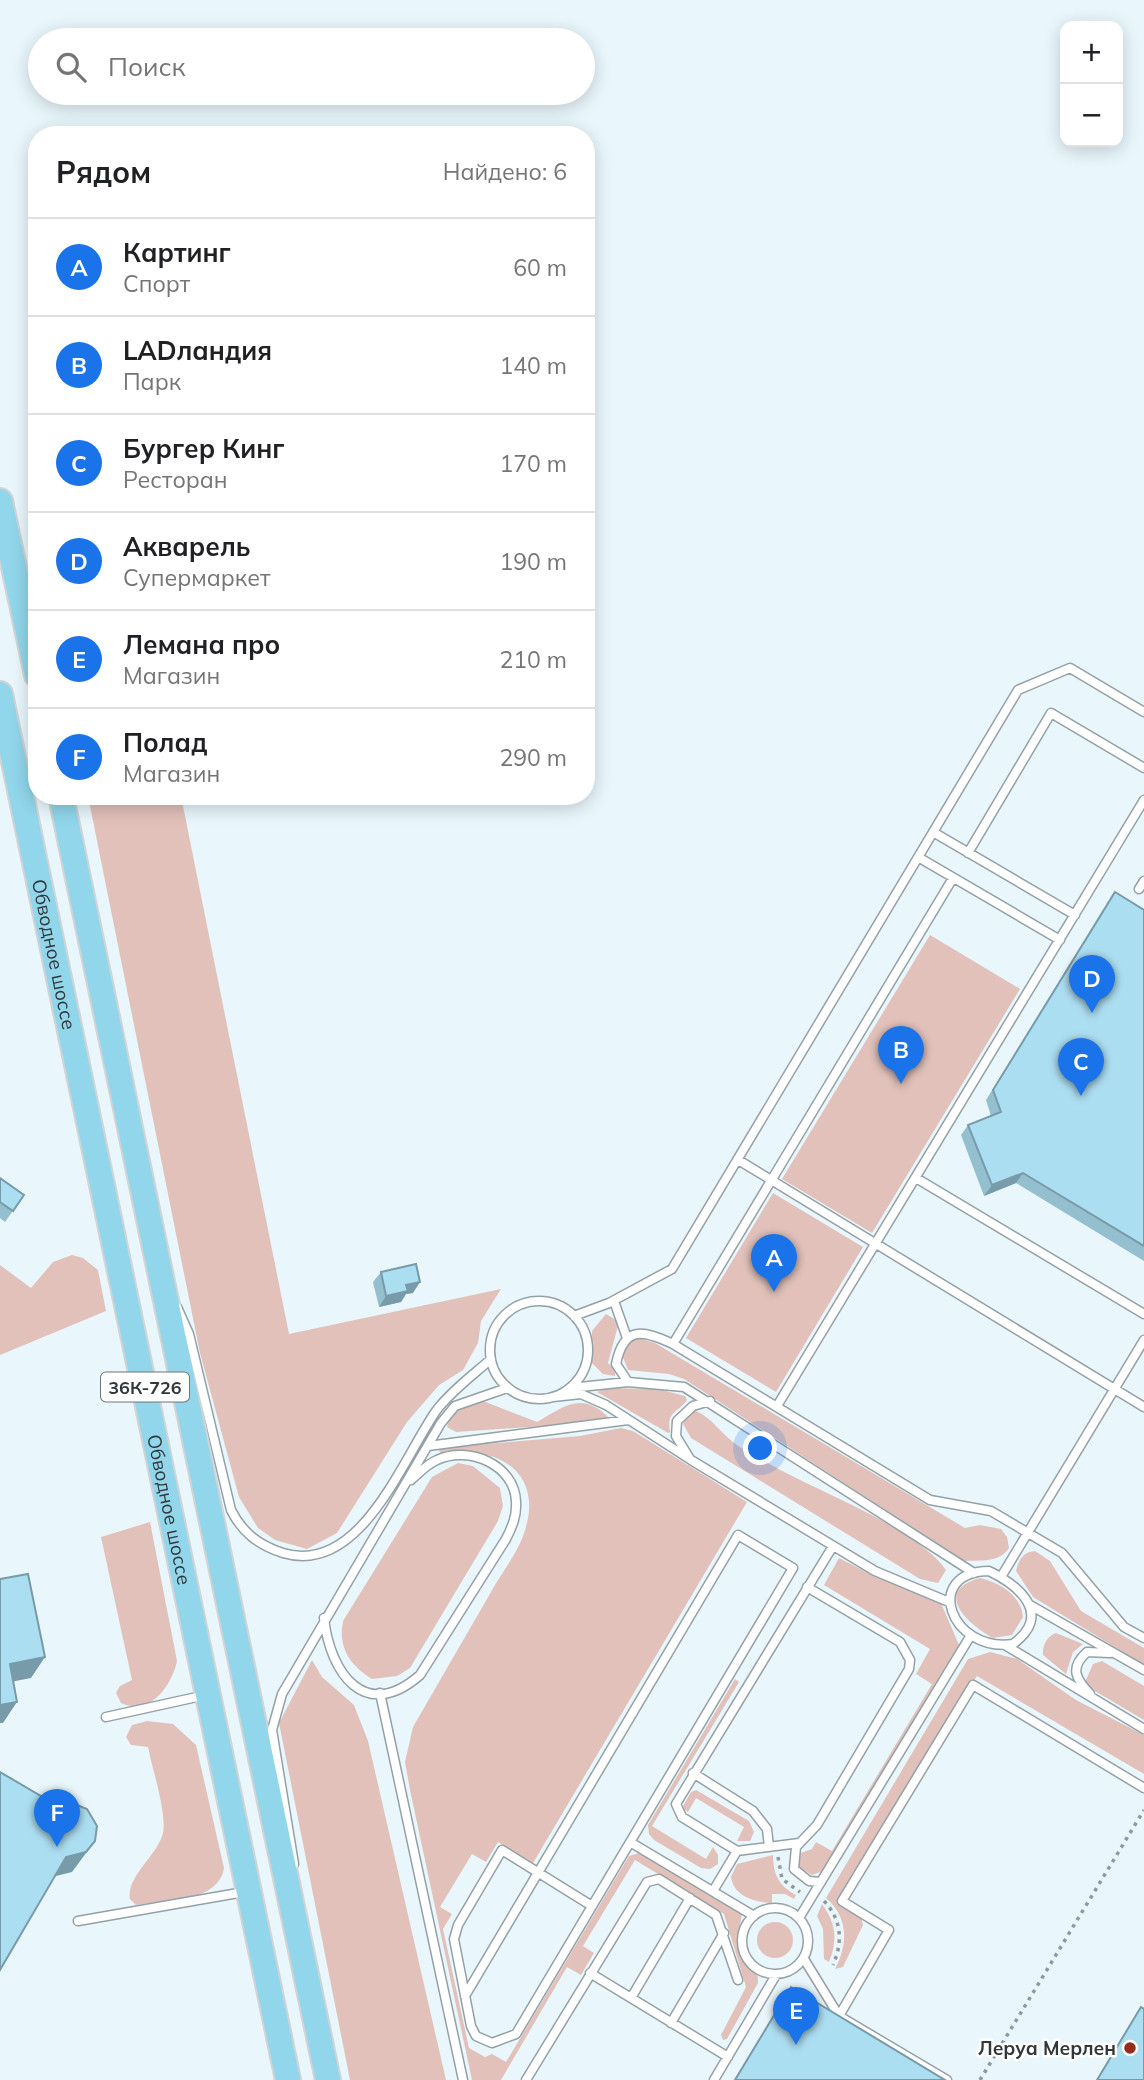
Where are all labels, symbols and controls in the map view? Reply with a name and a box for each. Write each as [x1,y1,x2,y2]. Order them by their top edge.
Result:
map controls [1060,21,1123,147]
button: + [1060,21,1123,84]
search box [28,28,595,105]
icon: search [52,48,90,86]
text: Поиск [108,50,186,83]
button: − [1060,84,1123,147]
text: Рядом [56,153,151,191]
text: Найдено: 6 [443,157,567,186]
text: Картинг [123,236,231,269]
text: A [70,253,88,282]
text: 60 m [513,253,567,282]
text: Спорт [123,269,190,298]
text: LADландия [123,334,272,367]
text: B [71,351,87,380]
text: 140 m [499,351,567,380]
text: Парк [123,367,181,396]
text: Бургер Кинг [123,432,284,465]
text: C [71,449,87,478]
text: 170 m [499,449,567,478]
text: Ресторан [123,465,228,494]
text: Акварель [123,530,250,563]
text: D [70,547,88,576]
text: 190 m [499,547,567,576]
text: Супермаркет [123,563,270,592]
text: Лемана про [123,628,280,661]
text: E [72,645,86,674]
text: 210 m [499,645,567,674]
text: Магазин [123,661,220,690]
text: Полад [123,726,207,759]
text: F [72,743,86,772]
text: 290 m [499,743,567,772]
text: Магазин [123,759,220,788]
street label: Обводное шоссе [27,877,81,1032]
pin: D [1069,955,1115,1013]
pin: B [878,1026,924,1084]
pin: C [1058,1038,1104,1096]
pin: A [751,1234,797,1292]
road number: 36К-726 [101,1372,189,1402]
your location [743,1431,777,1465]
street label: Обводное шоссе [142,1432,197,1587]
pin: F [34,1789,80,1847]
pin: E [773,1987,819,2045]
place label: Леруа Мерлен [978,2036,1116,2060]
marker: Леруа Мерлен [1122,2040,1138,2056]

